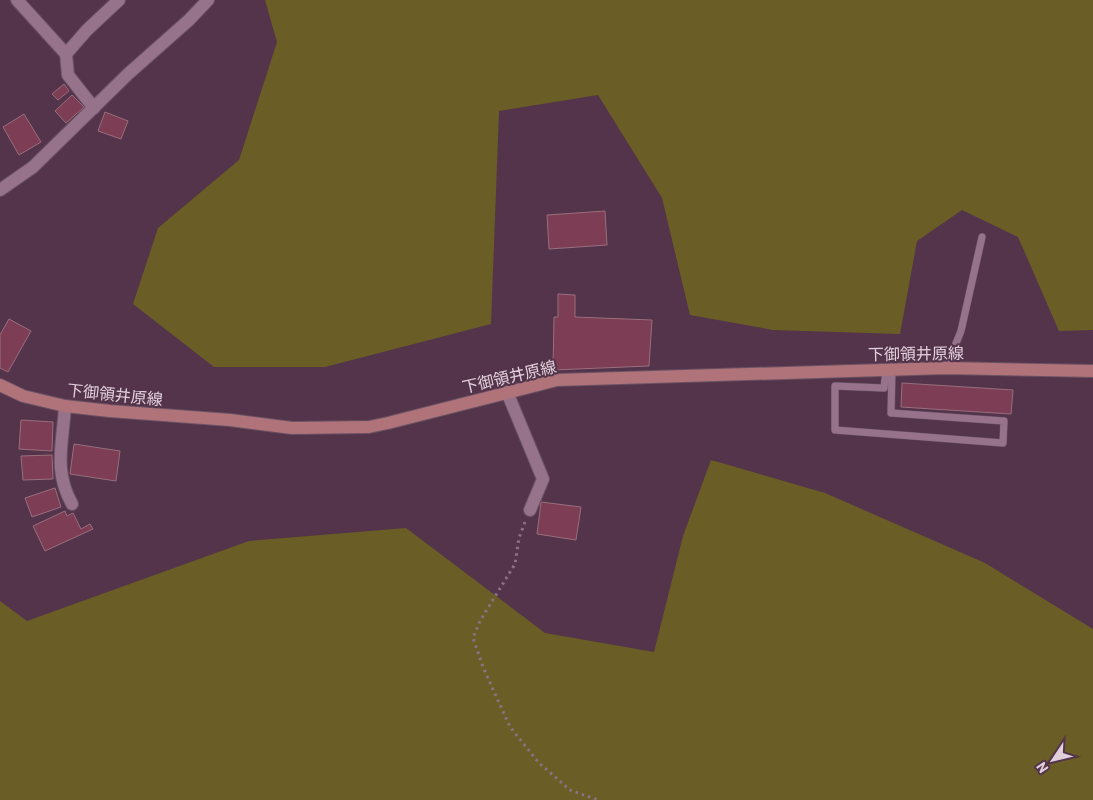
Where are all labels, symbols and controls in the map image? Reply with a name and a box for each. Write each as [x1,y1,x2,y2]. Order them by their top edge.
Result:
street label: 下御領井原線 [868,343,964,363]
street label: 下御領井原線 [460,356,558,396]
street label: 下御領井原線 [66,380,164,408]
north arrow [1028,735,1078,785]
text: N [1032,759,1052,776]

